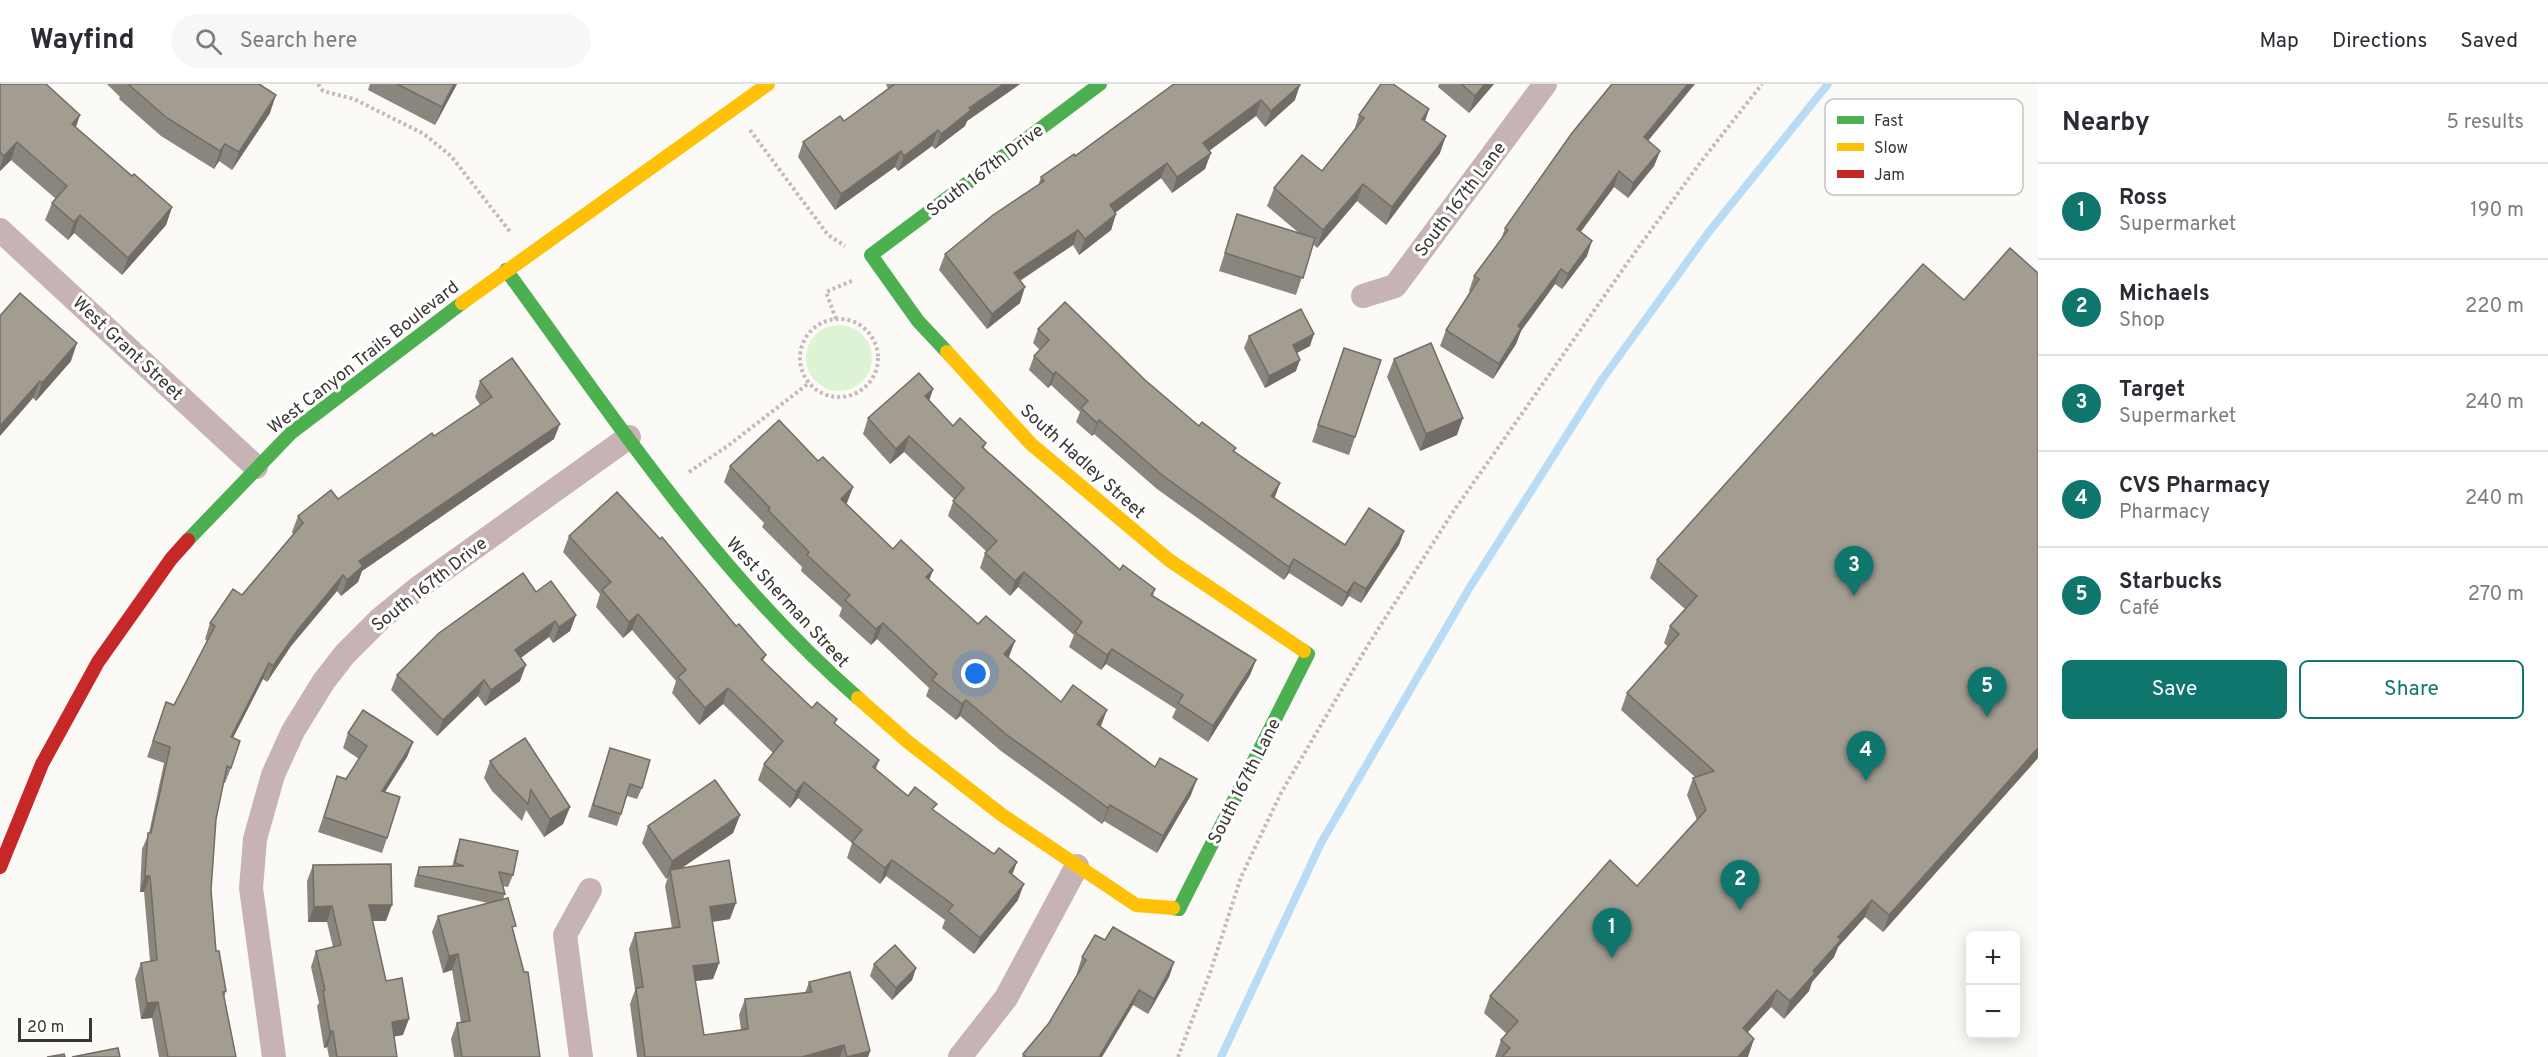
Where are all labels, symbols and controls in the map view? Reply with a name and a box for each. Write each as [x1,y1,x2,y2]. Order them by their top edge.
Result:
search box [171,14,591,68]
text: Wayfind [30,23,135,59]
icon: search [192,25,225,58]
text: Search here [240,28,357,55]
text: Map [2259,28,2299,55]
text: Directions [2332,28,2427,55]
text: Saved [2460,28,2518,55]
legend [1825,99,2023,195]
text: Nearby [2062,107,2150,140]
text: 5 results [2447,110,2524,136]
text: Fast [1874,112,1904,132]
street label: South 167th Drive [923,120,1049,223]
street label: South 167th Lane [1410,138,1512,262]
text: Slow [1874,139,1908,159]
text: Jam [1874,166,1905,186]
text: Ross [2119,185,2167,212]
text: 1 [2078,198,2086,224]
text: 190 m [2470,198,2524,224]
text: Supermarket [2119,212,2236,238]
street label: West Canyon Trails Boulevard [264,276,464,440]
text: Michaels [2119,281,2210,308]
street label: West Grant Street [67,292,187,406]
text: 2 [2075,294,2088,320]
text: 220 m [2465,294,2524,320]
text: Shop [2119,308,2165,334]
text: Target [2119,377,2185,404]
text: 3 [2076,390,2088,416]
text: 240 m [2465,390,2524,416]
street label: South Hadley Street [1015,400,1149,524]
text: Supermarket [2119,404,2236,430]
text: CVS Pharmacy [2119,473,2270,500]
text: 4 [2075,486,2088,512]
text: 240 m [2465,486,2524,512]
text: Pharmacy [2119,500,2210,526]
street label: South 167th Drive [367,533,493,638]
street label: West Sherman Street [720,533,853,673]
pin: 3 [1834,546,1874,596]
text: Starbucks [2119,569,2222,596]
text: 5 [2075,582,2088,608]
text: 270 m [2468,582,2524,608]
text: Café [2119,596,2159,622]
your location [961,659,990,688]
button: Save [2062,660,2287,719]
button: Share [2299,660,2524,719]
pin: 5 [1968,668,2006,717]
street label: South 167th Lane [1204,715,1287,848]
pin: 4 [1846,732,1886,781]
pin: 2 [1720,860,1760,910]
pin: 1 [1592,908,1632,958]
map controls [1966,931,2020,1039]
button: + [1966,931,2020,985]
button: − [1966,985,2020,1039]
scale bar [18,1015,92,1042]
text: 20 m [27,1018,64,1038]

